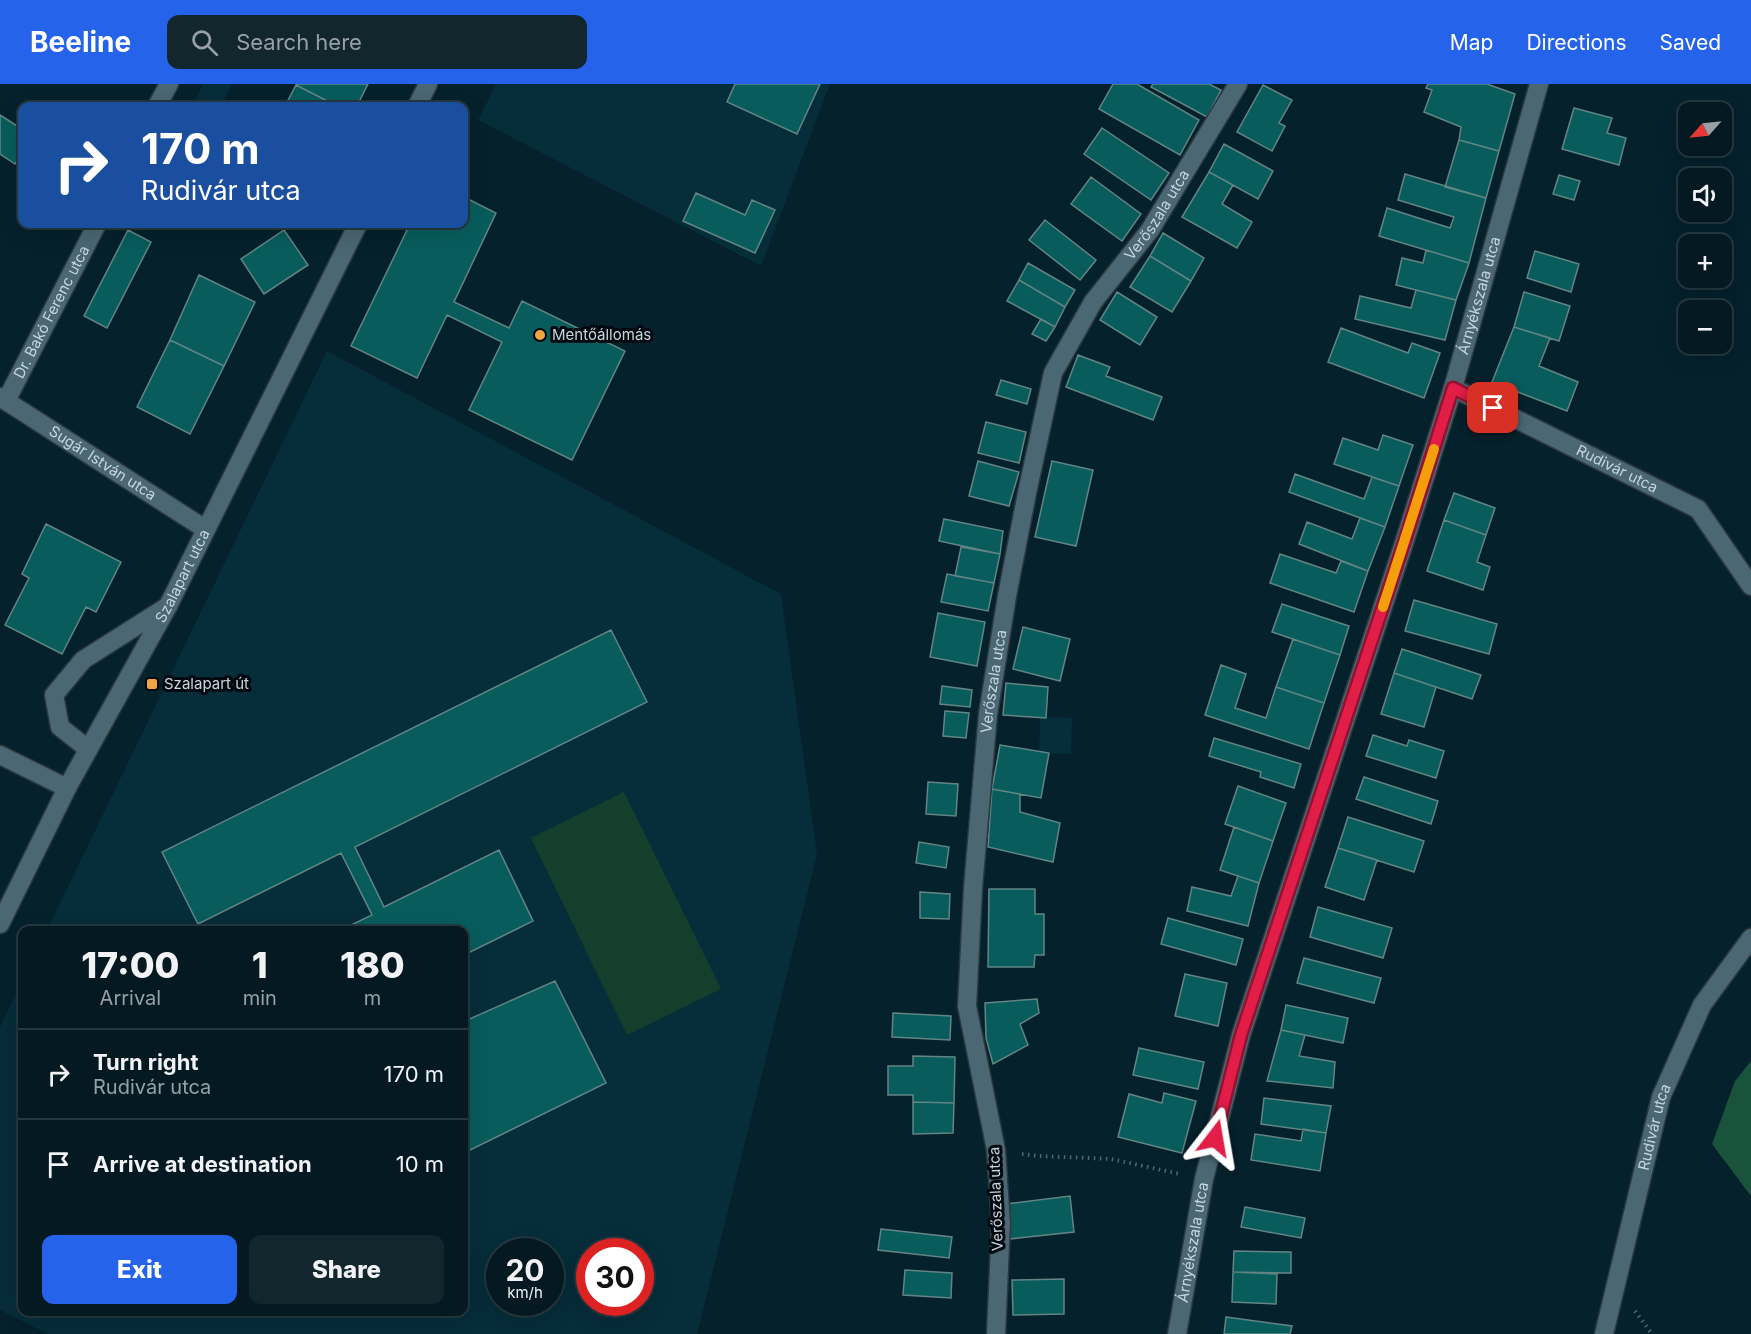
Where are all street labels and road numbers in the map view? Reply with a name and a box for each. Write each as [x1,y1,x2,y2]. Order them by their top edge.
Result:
street label: Verőszala utca [1120,166,1193,264]
street label: Árnyékszala utca [1453,234,1504,357]
street label: Dr. Bakó Ferenc utca [9,242,93,382]
street label: Sugár István utca [46,421,160,504]
street label: Rudivár utca [1573,440,1661,497]
street label: Szalapart utca [151,526,214,626]
street label: Verőszala utca [976,628,1010,734]
street label: Rudivár utca [1634,1080,1675,1172]
street label: Verőszala utca [984,1147,1007,1252]
street label: Árnyékszala utca [1173,1181,1212,1304]

